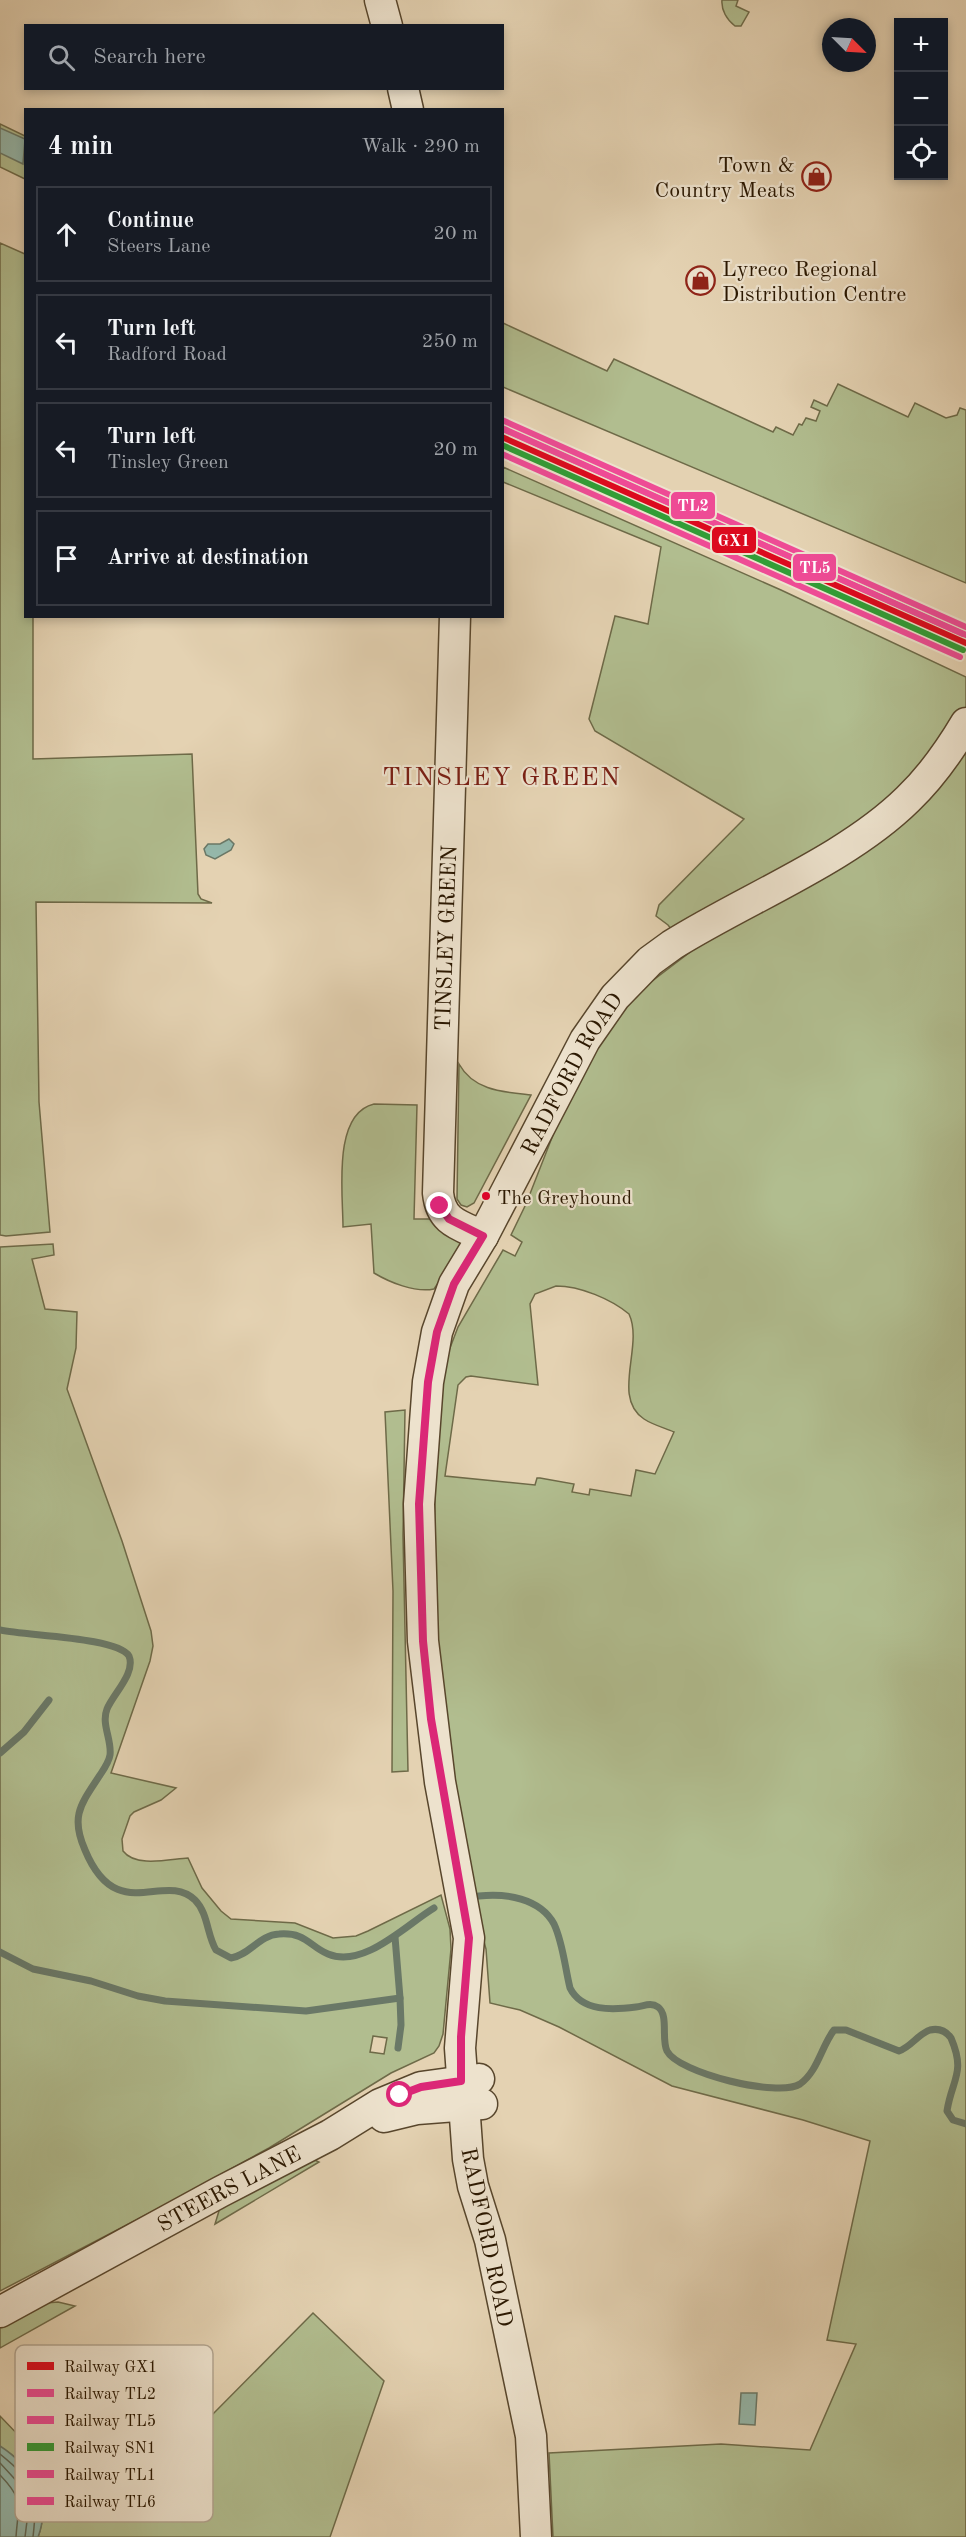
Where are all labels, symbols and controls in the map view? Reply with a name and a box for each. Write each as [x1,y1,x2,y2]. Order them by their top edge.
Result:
north arrow [822,18,876,72]
map controls [894,18,948,180]
button: + [894,18,948,72]
search box [24,24,504,90]
icon: search [45,41,78,74]
text: Search here [93,46,206,68]
button: − [894,72,948,126]
button: locate [894,126,948,180]
text: 4 min [48,134,113,160]
text: Walk · 290 m [361,137,480,157]
place label: Town & Country Meats [655,155,795,202]
shop icon: Town & Country Meats [800,161,832,193]
text: Continue [107,210,194,232]
icon: ahead [50,218,83,251]
text: 20 m [433,224,478,244]
text: Steers Lane [107,237,211,257]
place label: Lyreco Regional Distribution Centre [722,259,907,306]
shop icon: Lyreco Regional Distribution Centre [685,265,717,297]
text: Turn left [107,318,196,340]
icon: left [50,326,83,359]
text: 250 m [422,332,478,352]
text: Radford Road [107,345,227,365]
text: Turn left [107,426,196,448]
icon: left [50,434,83,467]
text: 20 m [433,440,478,460]
text: Tinsley Green [107,453,229,473]
line badge: TL2 [670,491,716,520]
text: TL2 [677,499,709,515]
line badge: GX1 [711,526,757,554]
text: GX1 [718,534,750,550]
icon: arrive [50,542,83,575]
text: Arrive at destination [107,547,309,569]
line badge: TL5 [792,553,837,582]
text: TL5 [799,561,831,577]
district label: TINSLEY GREEN [382,765,622,791]
street label: TINSLEY GREEN [433,845,461,1031]
street label: RADFORD ROAD [518,989,627,1159]
place label: The Greyhound [497,1189,632,1209]
marker: The Greyhound [480,1190,492,1202]
route end [426,1192,452,1218]
route start [386,2081,412,2107]
street label: STEERS LANE [154,2143,305,2237]
street label: RADFORD ROAD [456,2146,516,2329]
legend [15,2345,213,2522]
text: Railway GX1 [64,2360,157,2376]
text: Railway TL2 [64,2387,156,2403]
text: Railway TL5 [64,2414,156,2430]
text: Railway SN1 [64,2441,156,2457]
text: Railway TL1 [64,2468,156,2484]
text: Railway TL6 [64,2495,156,2511]

